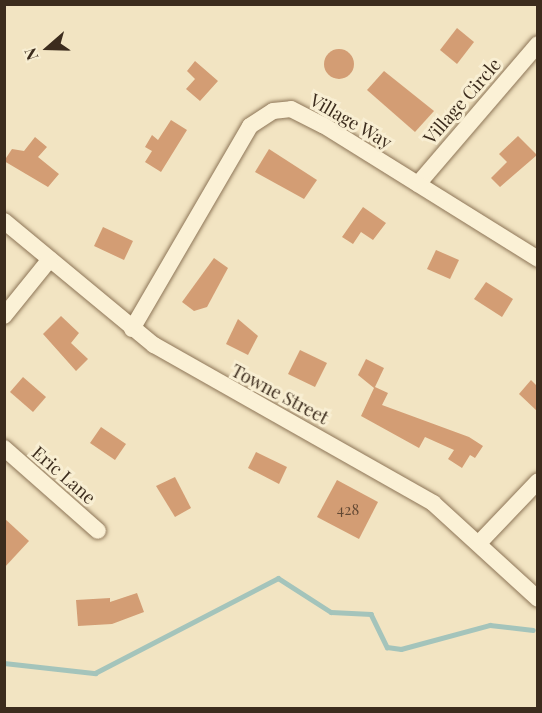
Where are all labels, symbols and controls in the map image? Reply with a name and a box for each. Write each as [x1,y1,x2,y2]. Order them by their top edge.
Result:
north arrow [18,18,78,78]
text: N [19,45,42,63]
street label: Village Circle [419,54,505,148]
street label: Village Way [306,89,396,153]
street label: Towne Street [228,359,332,429]
street label: Eric Lane [28,442,100,508]
house number: 428 [337,501,359,519]

